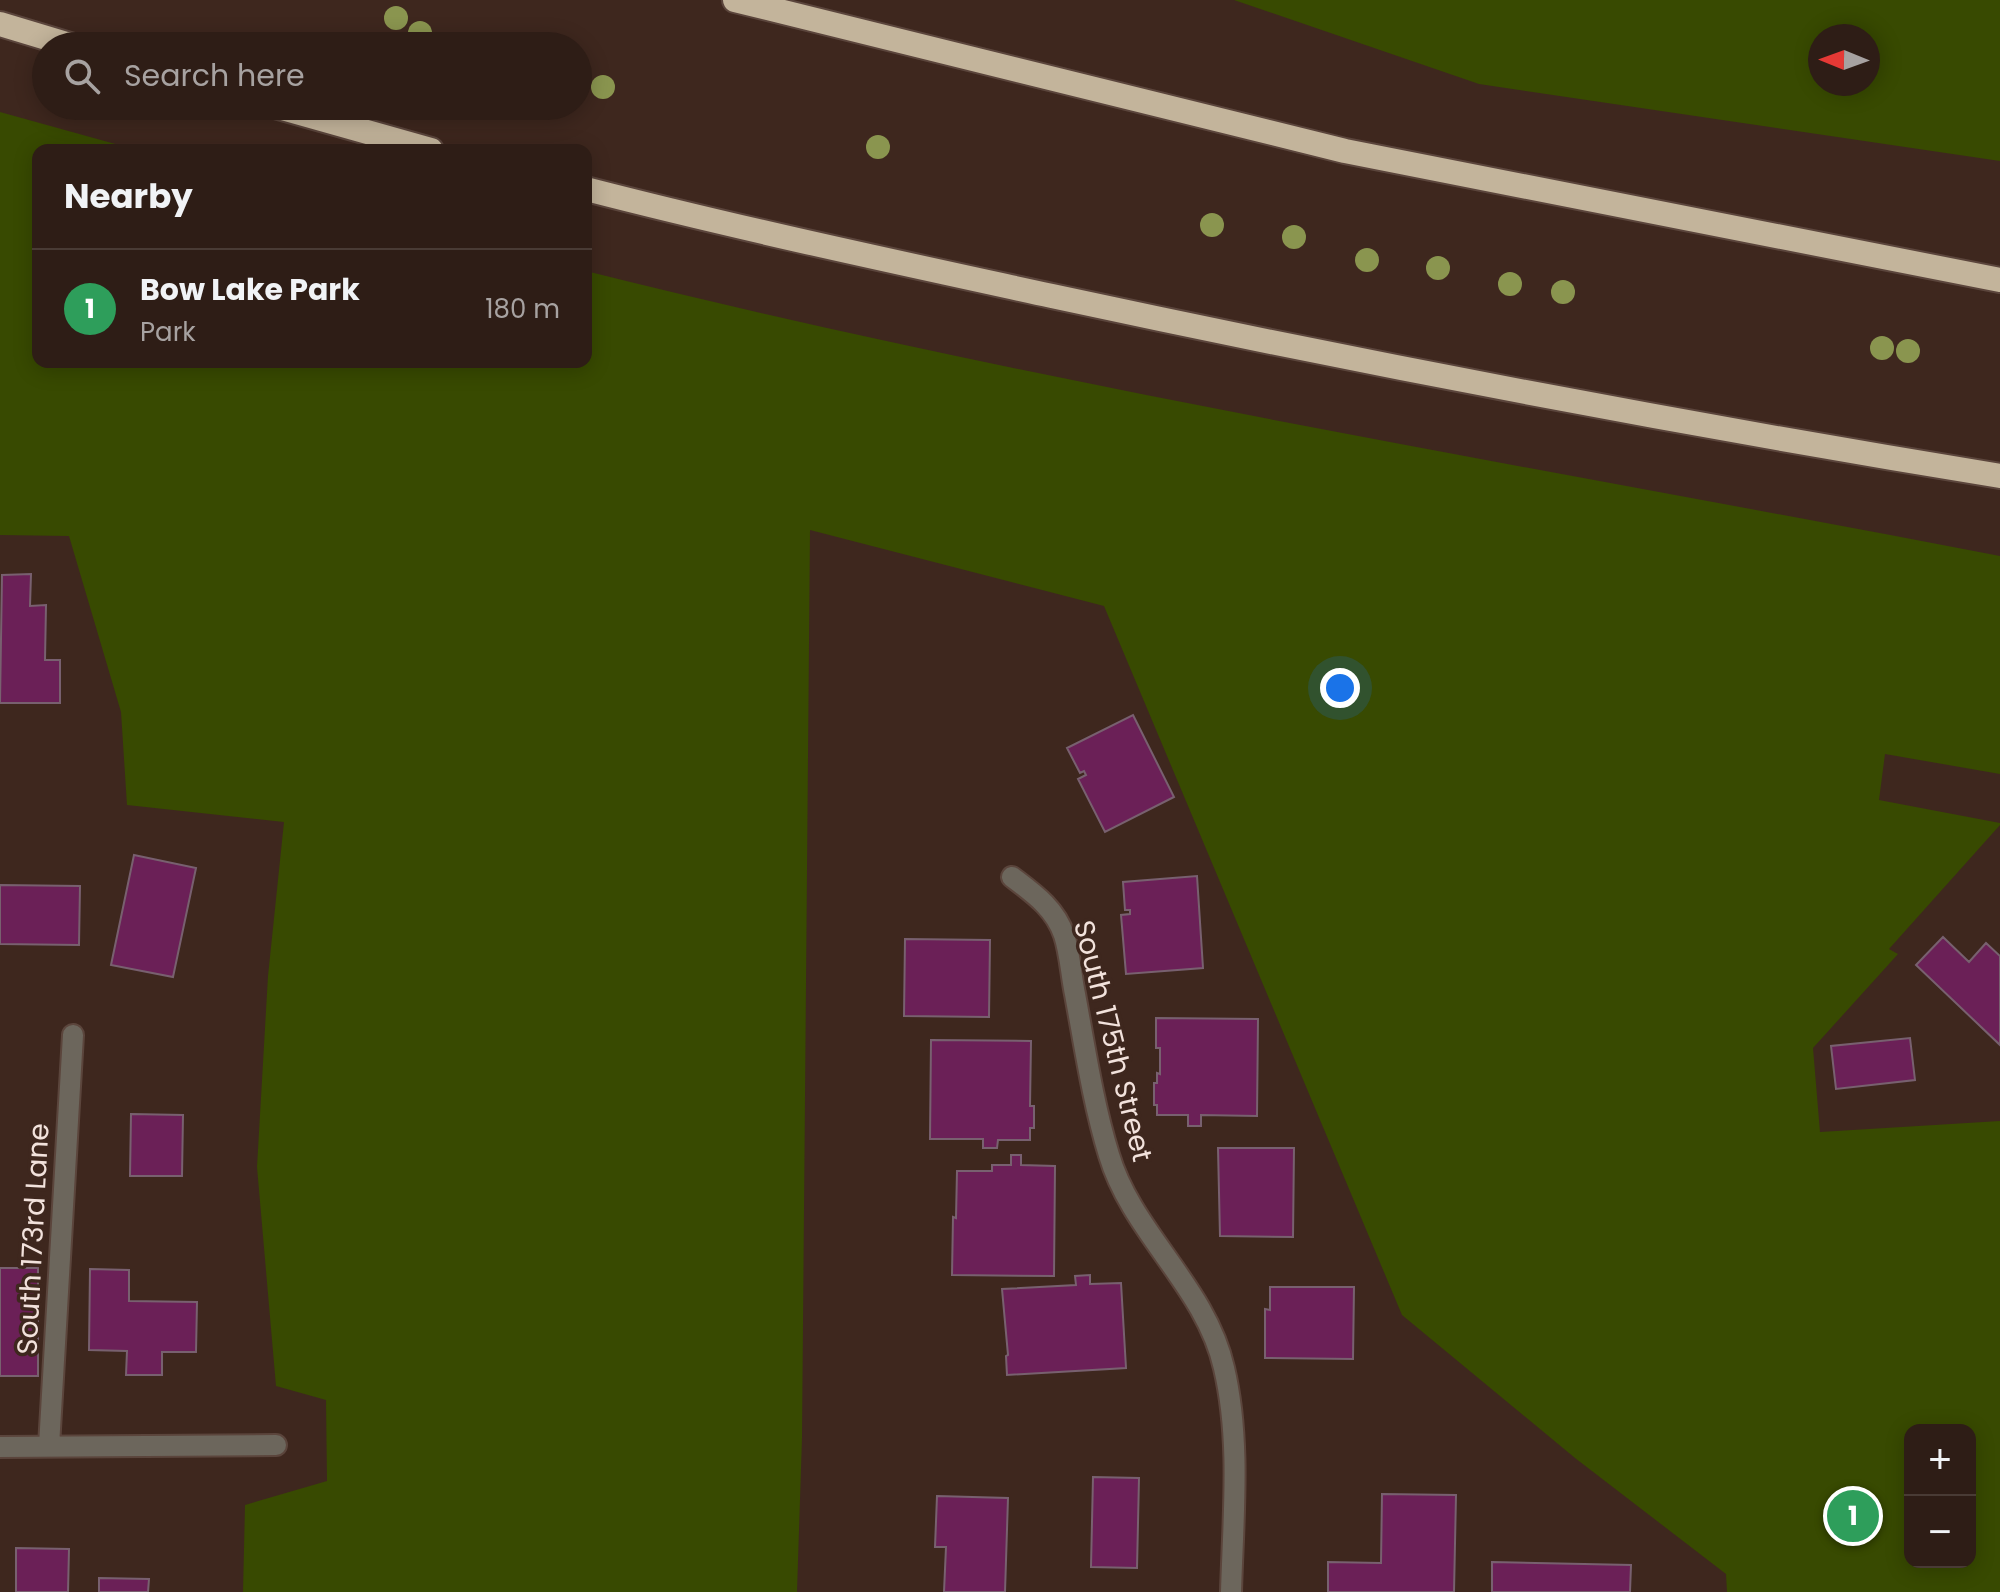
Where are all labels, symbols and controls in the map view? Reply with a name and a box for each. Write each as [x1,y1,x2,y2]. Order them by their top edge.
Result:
north arrow [1808,24,1880,96]
search box [32,32,592,120]
icon: search [60,54,104,98]
text: Search here [124,54,305,97]
text: Nearby [64,172,193,220]
text: Bow Lake Park [140,268,360,311]
text: 1 [85,291,95,327]
text: 180 m [485,291,560,327]
text: Park [140,314,196,350]
your location [1320,668,1360,708]
street label: South 175th Street [1064,916,1162,1166]
street label: South 173rd Lane [7,1122,59,1356]
map controls [1904,1424,1976,1568]
button: + [1904,1424,1976,1496]
pin: 1 [1827,1486,1879,1546]
button: − [1904,1496,1976,1568]

